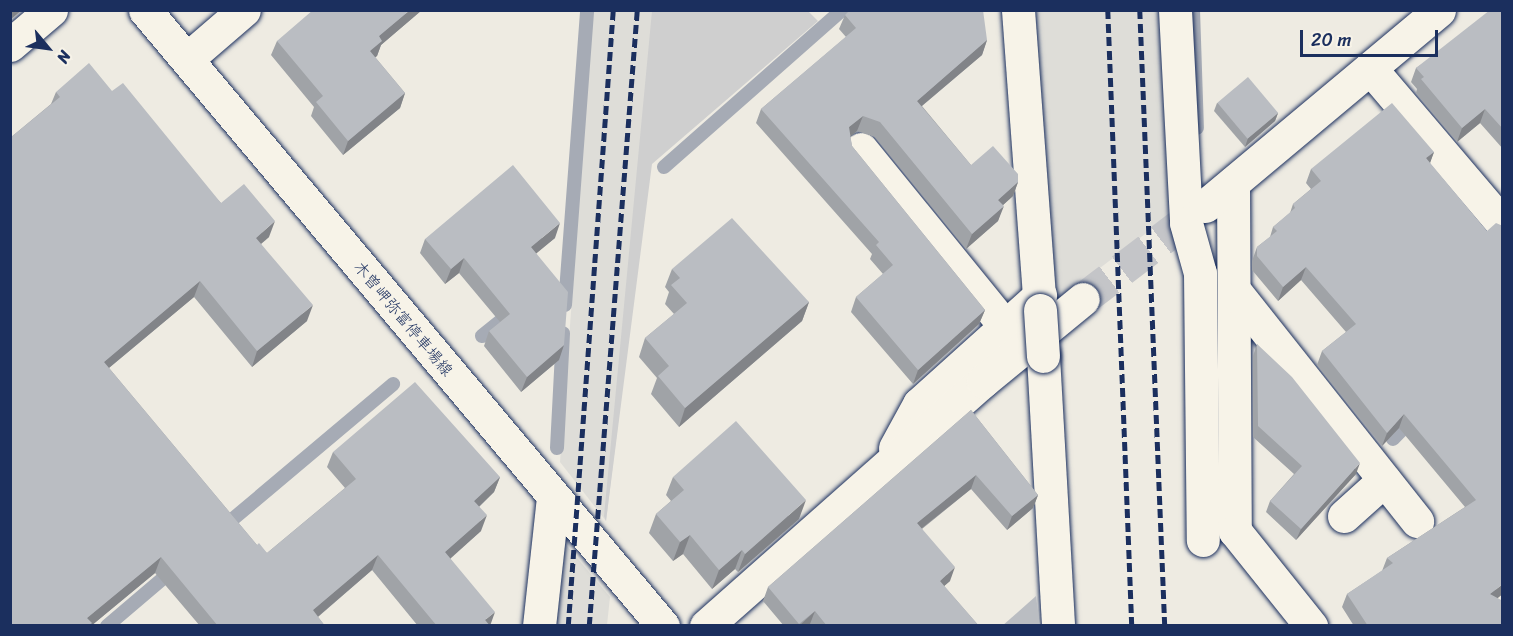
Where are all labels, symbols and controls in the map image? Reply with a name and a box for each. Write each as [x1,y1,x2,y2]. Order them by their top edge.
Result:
north arrow [18,18,78,78]
scale bar [1303,18,1441,56]
text: 20 m [1311,24,1351,56]
text: N [49,45,80,69]
street label: 木曽岬弥富停車場線 [349,258,457,380]

